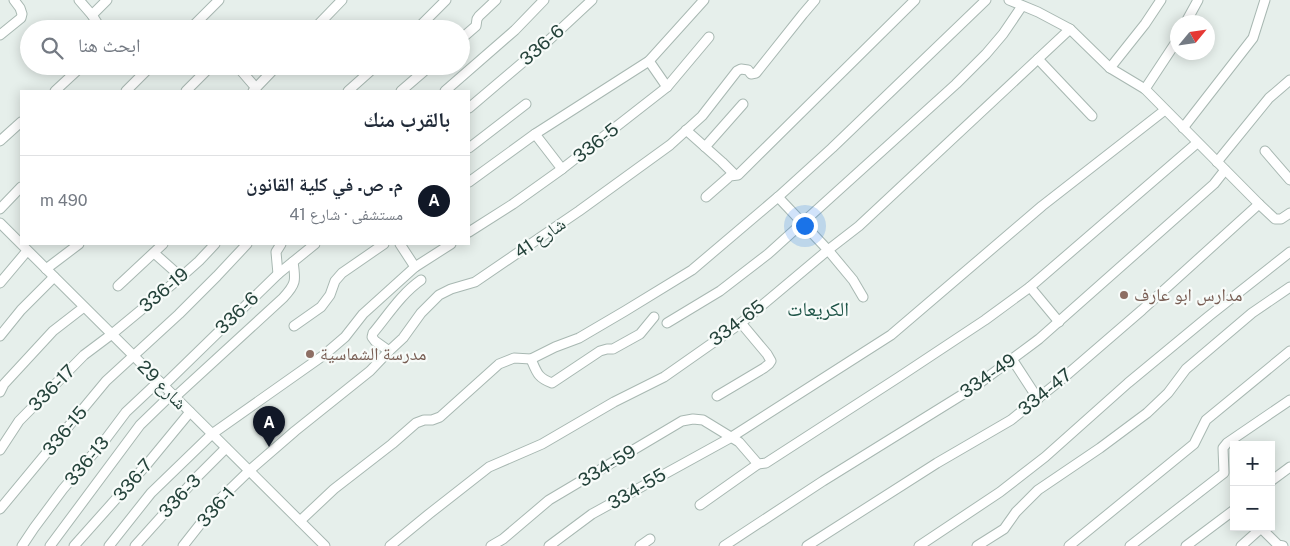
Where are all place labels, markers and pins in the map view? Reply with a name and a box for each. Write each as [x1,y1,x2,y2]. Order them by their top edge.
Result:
place label: مدارس ابو عارف [1134,284,1242,306]
marker: مدارس ابو عارف [1118,289,1130,301]
place label: مدرسة الشماسية [320,343,427,364]
marker: مدرسة الشماسية [304,348,316,360]
pin: A [253,406,285,447]

